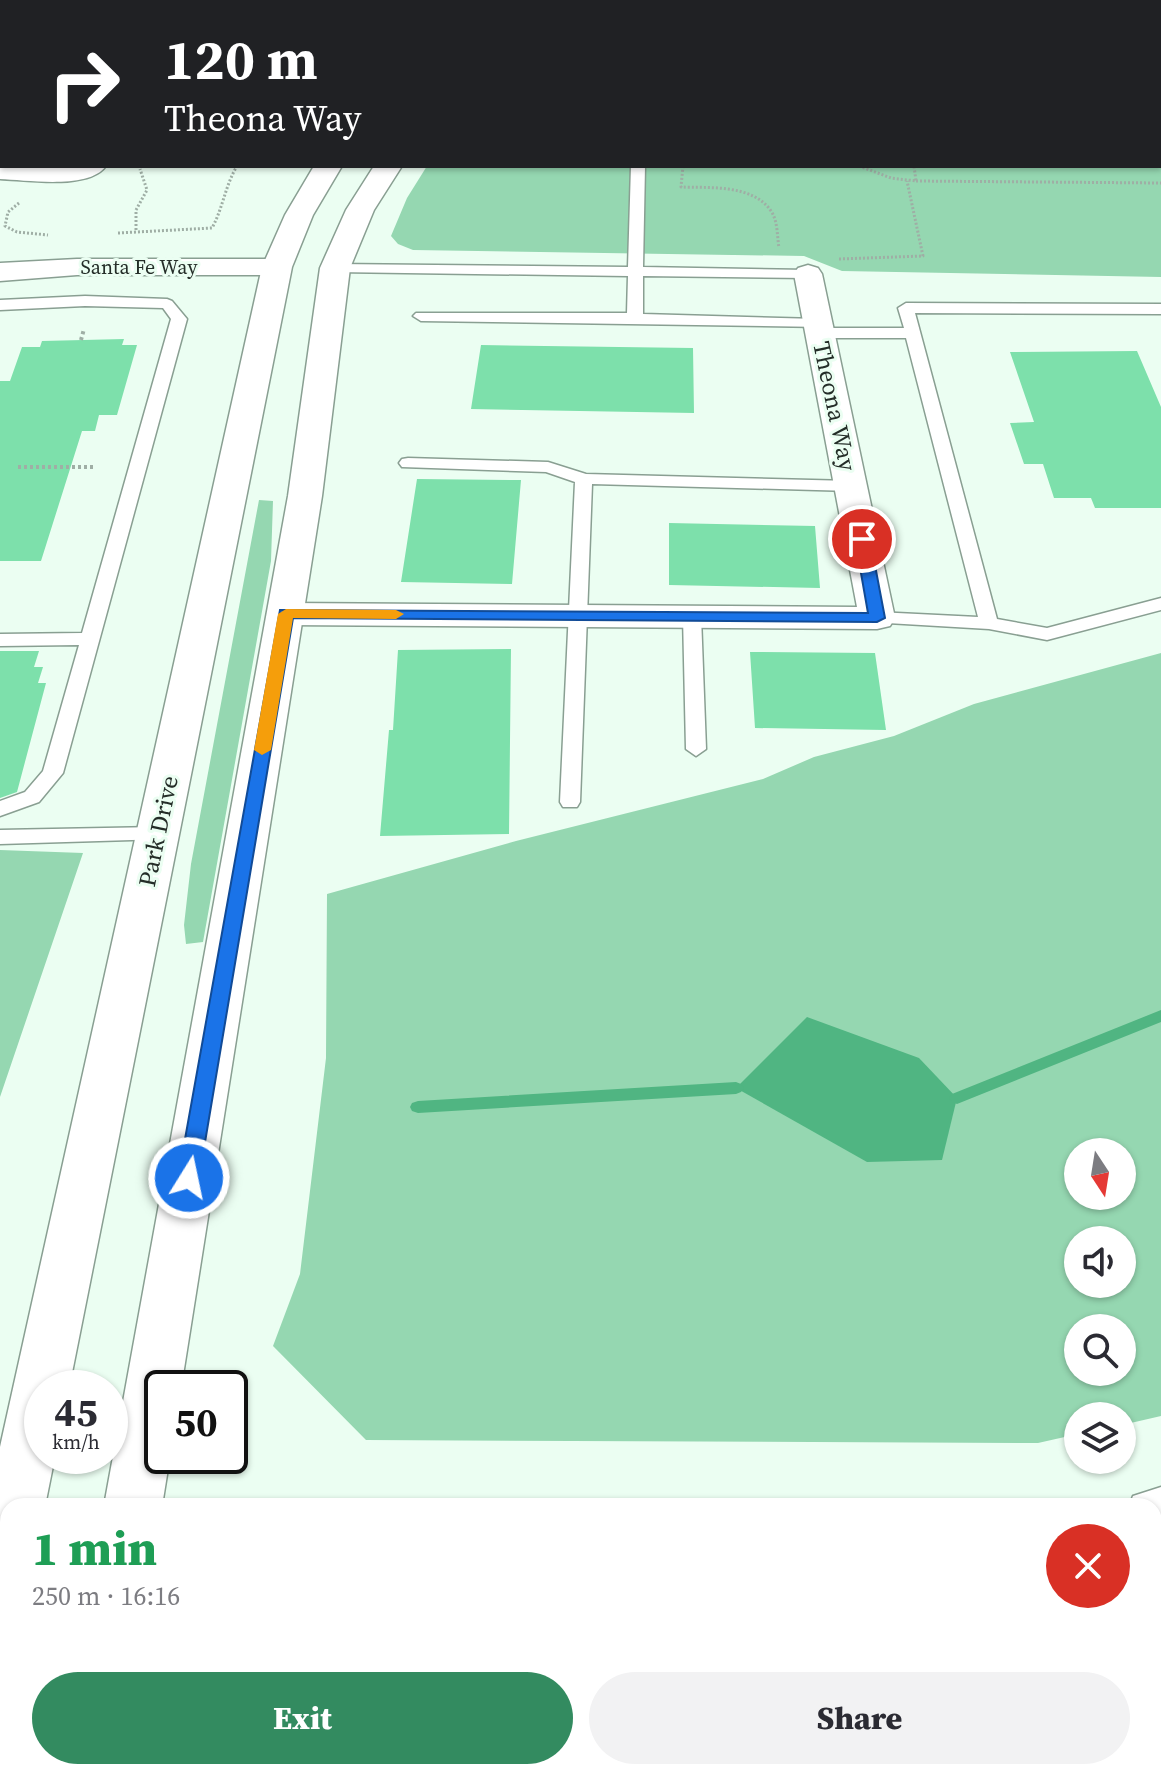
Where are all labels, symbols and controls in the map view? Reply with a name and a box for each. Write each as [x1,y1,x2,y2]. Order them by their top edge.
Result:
text: 120 m [164,21,318,98]
icon: right [32,32,136,136]
text: Theona Way [164,94,361,143]
street label: Santa Fe Way [81,253,198,281]
street label: Theona Way [805,338,865,475]
pin [828,505,896,573]
icon: arrive [840,517,884,561]
street label: Park Drive [130,772,186,890]
position arrow [147,1136,231,1220]
north arrow [1064,1138,1136,1210]
map controls [1064,1138,1136,1474]
button: sound [1064,1226,1136,1298]
button: search [1064,1314,1136,1386]
speed limit sign: 50 [144,1370,248,1474]
text: 45 [54,1385,98,1439]
button: layers [1064,1402,1136,1474]
text: km/h [52,1428,100,1456]
text: 1 min [32,1515,157,1581]
button: close [1046,1524,1130,1608]
text: 250 m · 16:16 [32,1578,180,1614]
button: Exit [32,1672,573,1764]
button: Share [589,1672,1130,1764]

